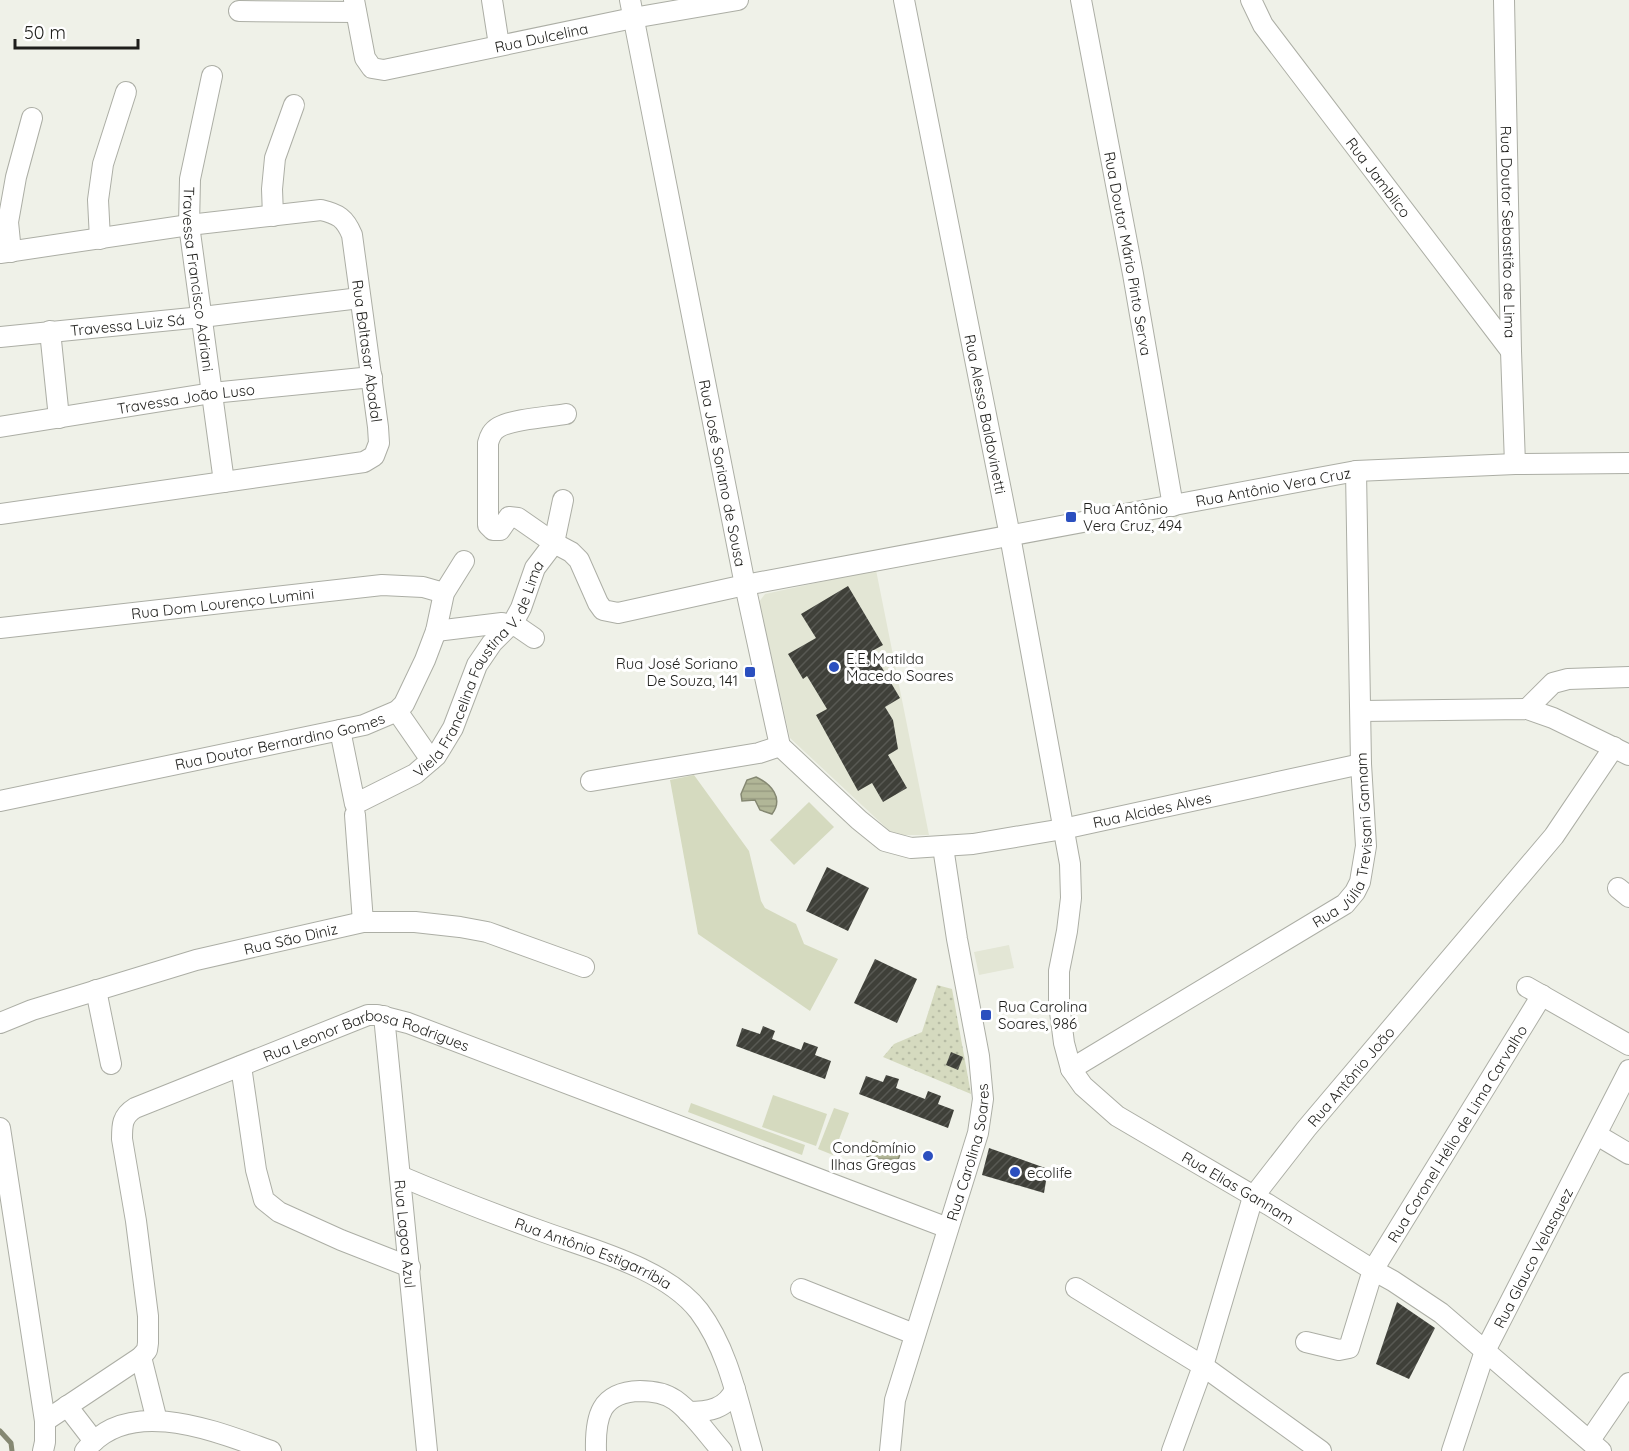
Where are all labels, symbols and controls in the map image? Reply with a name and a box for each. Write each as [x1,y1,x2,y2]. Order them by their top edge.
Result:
scale bar [15,12,138,50]
street label: Rua Dulcelina [493,18,590,56]
text: 50 m [24,21,66,44]
street label: Rua Doutor Sebastião de Lima [1497,126,1520,338]
street label: Rua Jamblico [1342,133,1415,221]
street label: Rua Doutor Mário Pinto Serva [1100,150,1156,357]
street label: Travessa Francisco Adriani [179,186,218,373]
street label: Rua Baltasar Abadal [349,278,387,424]
street label: Travessa Luiz Sá [69,309,186,340]
street label: Rua Alesso Baldovinetti [961,332,1011,495]
street label: Rua José Soriano de Sousa [695,378,751,568]
street label: Travessa João Luso [115,379,256,418]
street label: Rua Antônio Vera Cruz [1194,463,1352,510]
place label: Rua Antônio Vera Cruz, 494 [1083,499,1182,535]
marker: Rua Antônio Vera Cruz, 494 [1064,510,1078,524]
street label: Viela Francelina Faustina V. de Lima [409,556,547,781]
street label: Rua Dom Lourenço Lumini [130,583,315,623]
place label: E.E. Matilda Macedo Soares [846,649,954,685]
place label: Rua José Soriano De Souza, 141 [616,654,738,690]
marker: E.E. Matilda Macedo Soares [827,660,841,674]
marker: Rua José Soriano De Souza, 141 [743,665,757,679]
street label: Rua Doutor Bernardino Gomes [173,708,387,774]
street label: Rua Júlia Trevisani Gannam [1309,752,1376,931]
street label: Rua Alcides Alves [1091,787,1213,832]
street label: Rua São Diniz [242,919,339,958]
place label: Rua Carolina Soares, 986 [998,997,1087,1033]
text: Rua Leonor Barbosa Rodrigues [260,1005,472,1065]
marker: Rua Carolina Soares, 986 [979,1008,993,1022]
street label: Rua Coronel Hélio de Lima Carvalho [1383,1021,1531,1246]
street label: Rua Antônio João [1303,1022,1398,1130]
street label: Rua Leonor Barbosa Rodrigues [257,1039,475,1069]
street label: Rua Carolina Soares [942,1083,992,1223]
place label: Condomínio Ilhas Gregas [830,1138,916,1174]
street label: Rua Elias Gannam [1179,1147,1298,1228]
marker: Condomínio Ilhas Gregas [921,1149,935,1163]
place label: ecolife [1027,1163,1072,1182]
marker: ecolife [1008,1165,1022,1179]
street label: Rua Lagoa Azul [391,1179,420,1289]
street label: Rua Glauco Velasquez [1489,1185,1577,1331]
street label: Rua Antônio Estigarríbia [512,1213,676,1293]

